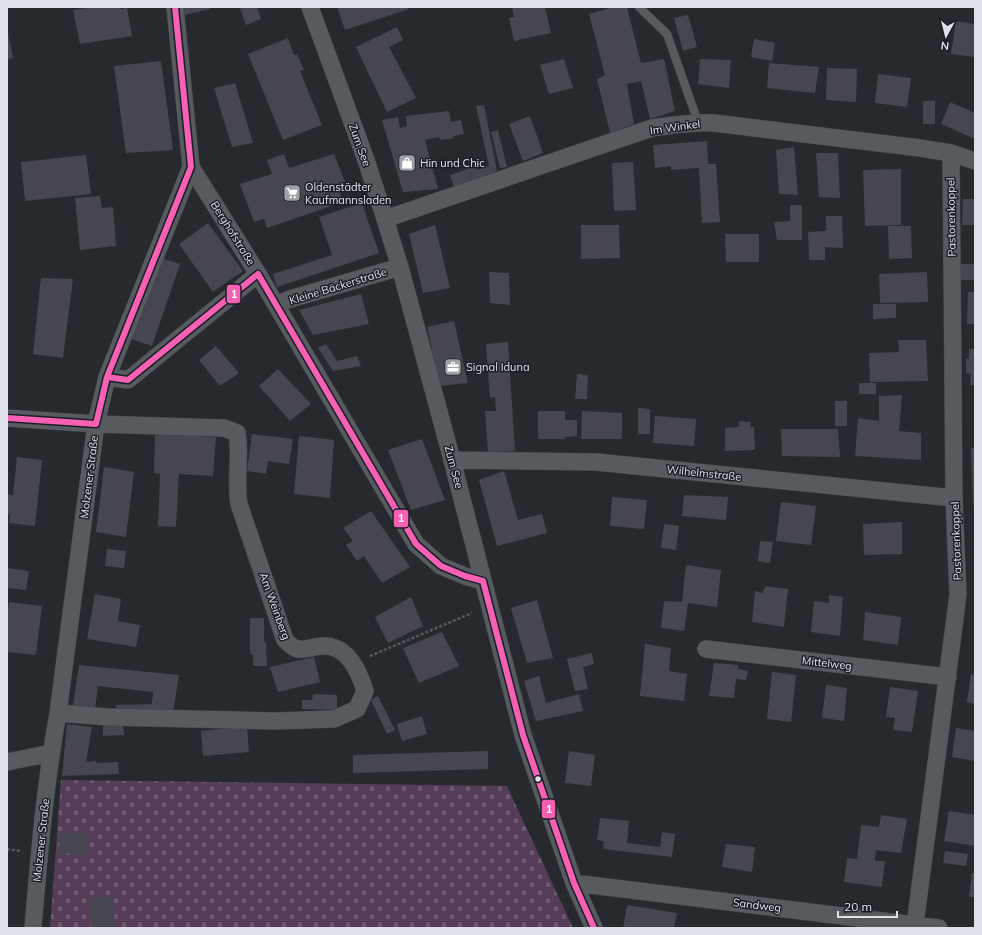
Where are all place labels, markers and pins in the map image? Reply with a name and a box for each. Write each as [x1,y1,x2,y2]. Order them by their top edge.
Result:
shop icon: Hin und Chic [397,153,417,173]
place label: Hin und Chic [420,156,485,170]
place label: Oldenstädter Kaufmannsladen [305,180,392,207]
supermarket icon: Oldenstädter Kaufmannsladen [282,183,302,203]
office icon: Signal Iduna [443,357,463,377]
place label: Signal Iduna [466,360,529,374]
unlabelled marker [533,774,543,784]

